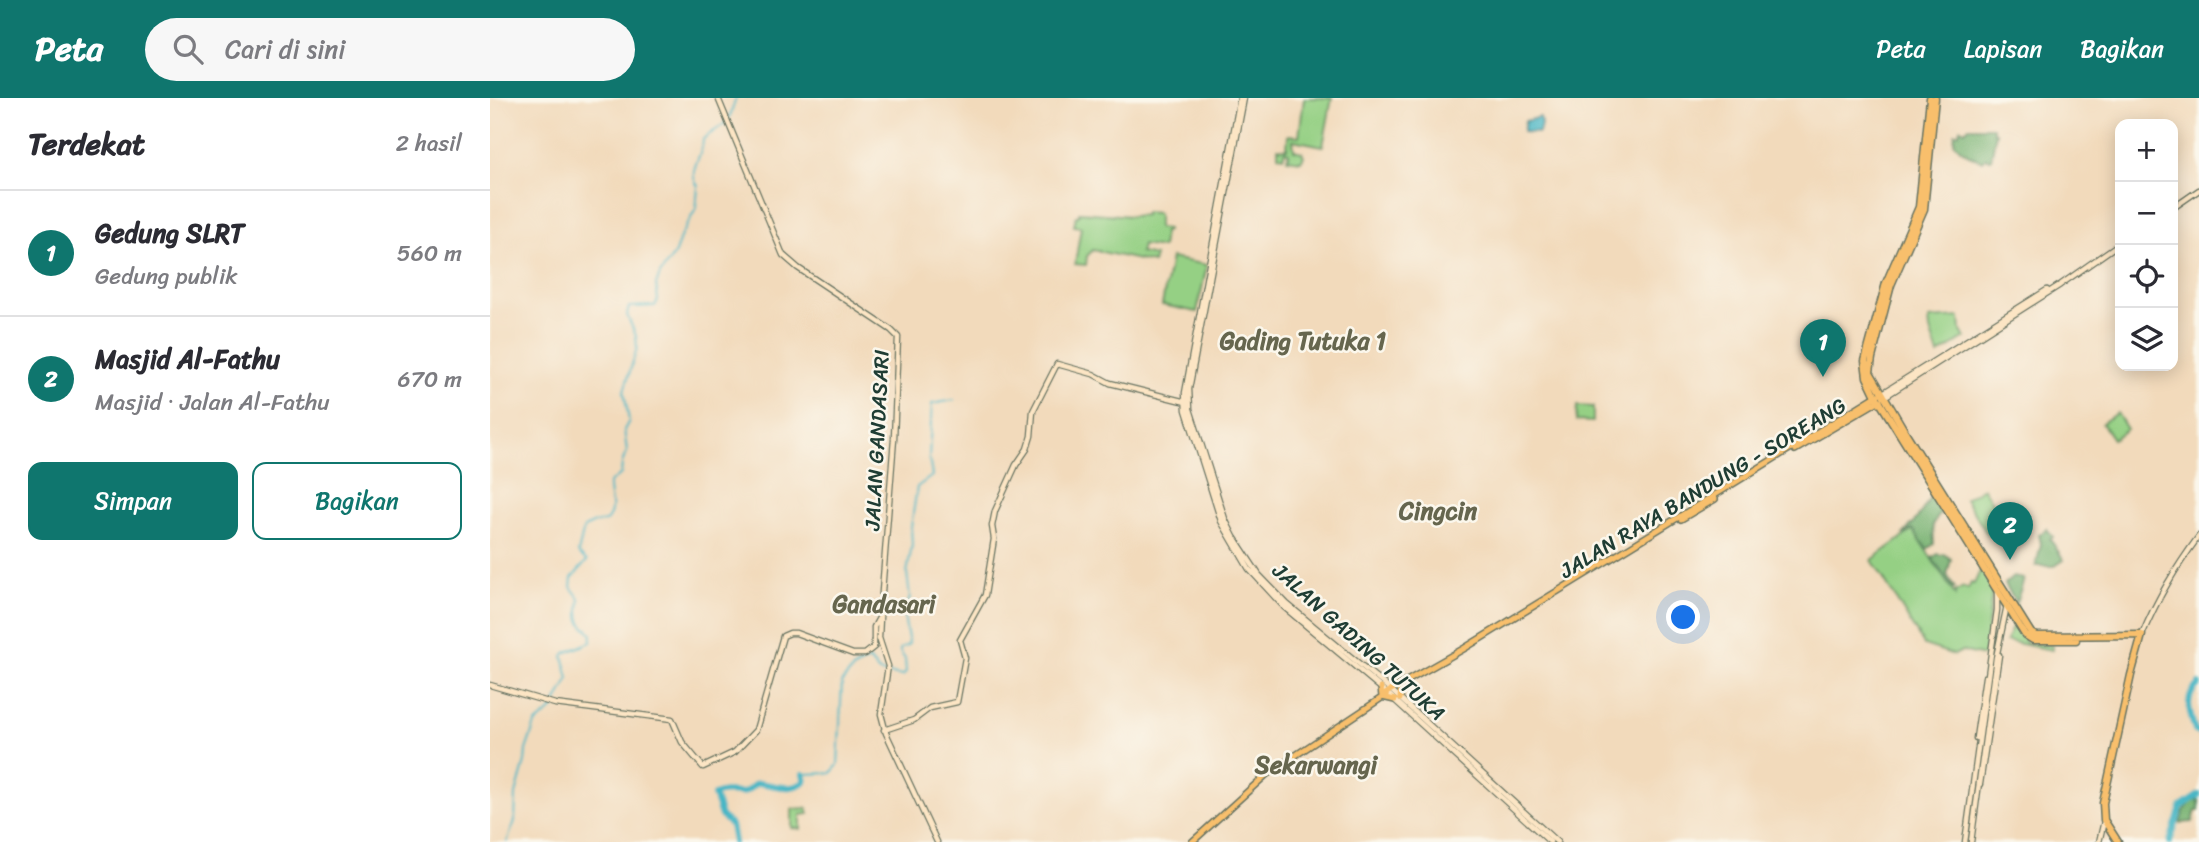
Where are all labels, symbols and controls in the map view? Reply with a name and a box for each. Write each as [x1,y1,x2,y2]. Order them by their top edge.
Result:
search box [145,18,635,81]
text: Peta [35,20,103,78]
text: Cari di sini [225,26,346,72]
text: Peta [1876,28,1926,70]
text: Lapisan [1964,28,2042,70]
text: Bagikan [2080,28,2164,70]
icon: search [169,30,207,68]
text: Terdekat [28,117,145,171]
map controls [2115,119,2178,371]
button: + [2115,119,2178,182]
text: 2 hasil [396,123,462,164]
button: − [2115,182,2178,245]
text: Gedung SLRT [95,210,244,256]
text: 1 [46,233,56,274]
text: 560 m [397,233,462,274]
button: locate [2115,245,2178,308]
text: Gedung publik [95,256,237,297]
button: layers [2115,308,2178,371]
pin: 1 [1800,319,1846,377]
district label: Gading Tutuka 1 [1220,320,1386,362]
text: Masjid Al-Fathu [95,336,280,382]
street label: JALAN GANDASARI [853,348,901,532]
text: 2 [44,359,58,400]
text: 670 m [398,359,462,400]
text: Masjid · Jalan Al-Fathu [95,382,330,423]
street label: JALAN RAYA BANDUNG - SOREANG [1551,387,1854,590]
button: Simpan [28,462,238,540]
button: Bagikan [252,462,462,540]
district label: Cingcin [1398,490,1477,532]
pin: 2 [1987,502,2033,560]
street label: JALAN GADING TUTUKA [1263,553,1455,731]
district label: Gandasari [833,583,937,625]
your location [1666,600,1700,634]
district label: Sekarwangi [1254,744,1379,786]

